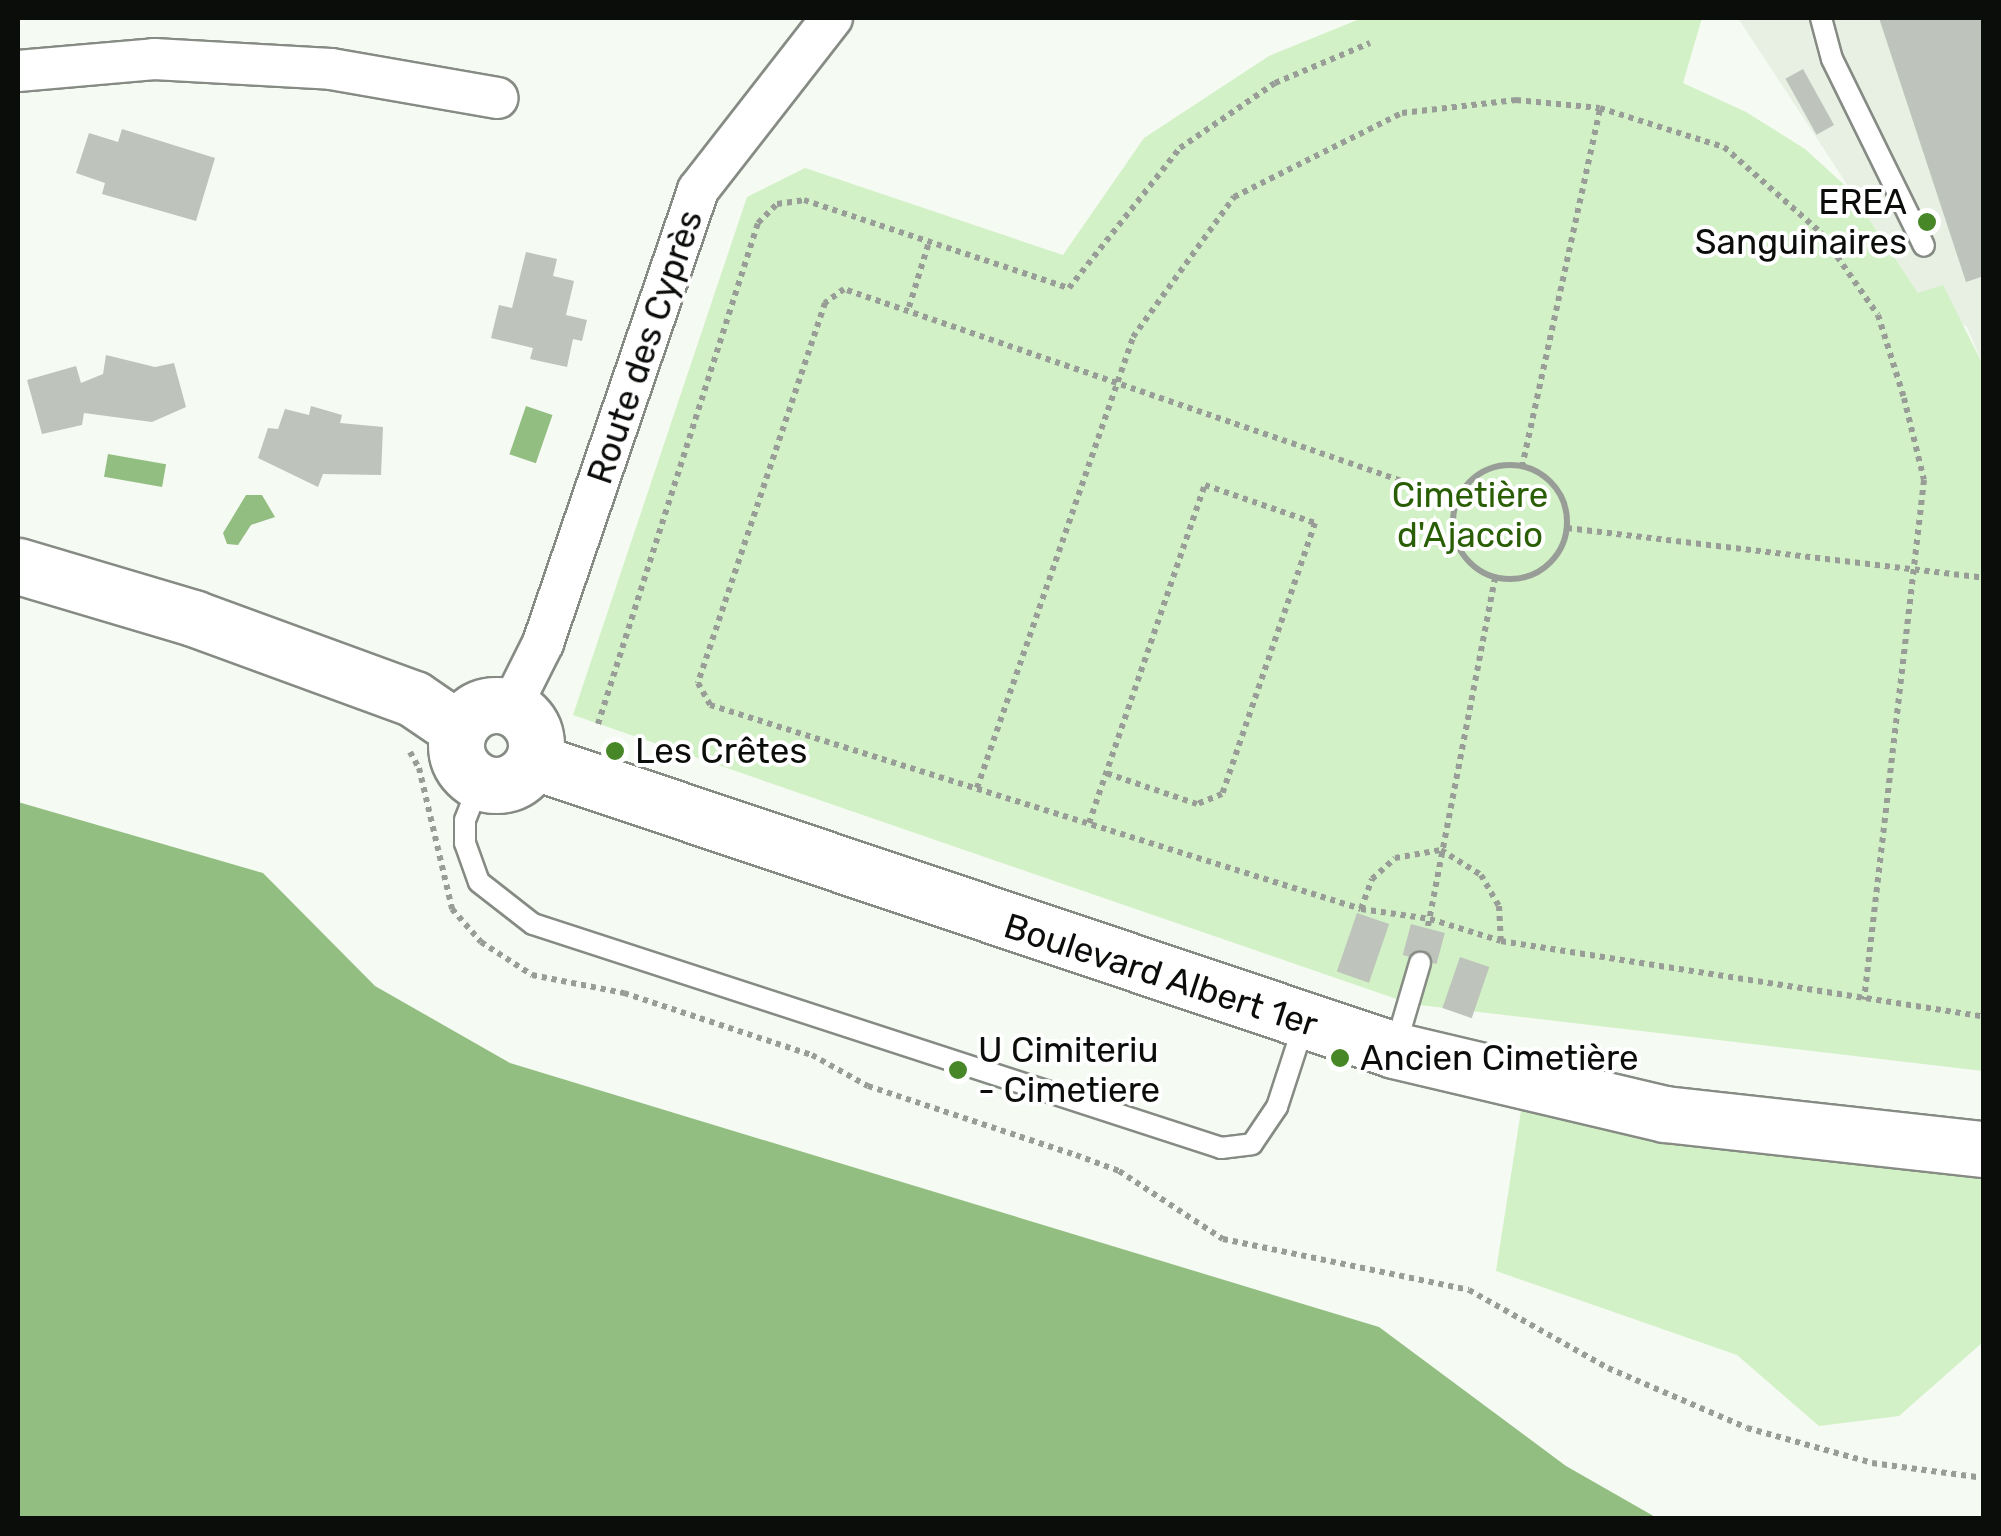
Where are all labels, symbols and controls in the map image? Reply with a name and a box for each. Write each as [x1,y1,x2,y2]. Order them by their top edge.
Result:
place label: EREA Sanguinaires [1695,181,1907,263]
street label: Route des Cyprès [579,205,711,489]
marker: EREA Sanguinaires [1916,211,1938,233]
park label: Cimetière d'Ajaccio [1392,474,1548,556]
place label: Les Crêtes [635,730,807,772]
marker: Les Crêtes [604,740,626,762]
street label: Boulevard Albert 1er [998,904,1324,1046]
place label: U Cimiteriu - Cimetiere [978,1029,1160,1111]
place label: Ancien Cimetière [1360,1037,1639,1079]
marker: Ancien Cimetière [1329,1047,1351,1069]
marker: U Cimiteriu - Cimetiere [947,1059,969,1081]

